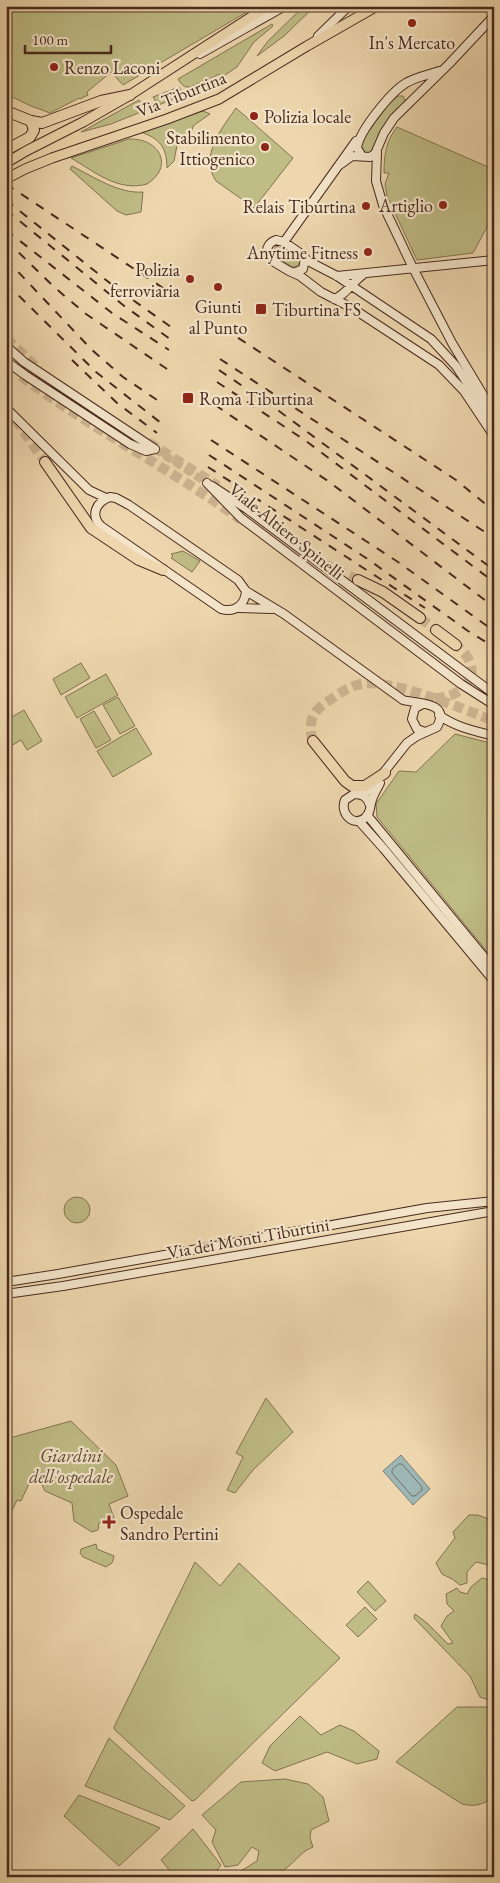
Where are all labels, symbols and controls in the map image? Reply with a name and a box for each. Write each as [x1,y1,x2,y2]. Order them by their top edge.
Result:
marker: In's Mercato [406,17,418,29]
scale bar [25,22,111,54]
text: 100 m [32,30,69,49]
place label: In's Mercato [369,31,455,54]
place label: Renzo Laconi [64,56,161,79]
marker: Renzo Laconi [48,61,60,73]
street label: Via Tiburtina [133,65,230,122]
place label: Polizia locale [264,105,351,128]
marker: Polizia locale [248,110,260,122]
place label: Stabilimento Ittiogenico [166,126,255,170]
marker: Stabilimento Ittiogenico [259,141,271,153]
place label: Artiglio [378,194,433,217]
place label: Relais Tiburtina [243,195,357,218]
marker: Artiglio [437,199,449,211]
marker: Relais Tiburtina [360,200,372,212]
place label: Anytime Fitness [246,241,358,264]
marker: Anytime Fitness [362,246,374,258]
place label: Polizia ferroviaria [110,258,181,302]
marker: Polizia ferroviaria [184,273,196,285]
marker: Giunti al Punto [212,281,224,293]
place label: Giunti al Punto [189,295,247,339]
place label: Tiburtina FS [272,298,361,321]
marker: Tiburtina FS [254,302,268,316]
place label: Roma Tiburtina [199,387,314,410]
marker: Roma Tiburtina [181,391,195,405]
street label: Viale Altiero Spinelli [224,477,350,585]
street label: Via dei Monti Tiburtini [165,1212,331,1264]
park label: Giardini dell'ospedale [29,1444,114,1489]
place label: Ospedale Sandro Pertini [120,1501,219,1545]
marker: Ospedale Sandro Pertini [102,1515,116,1529]

